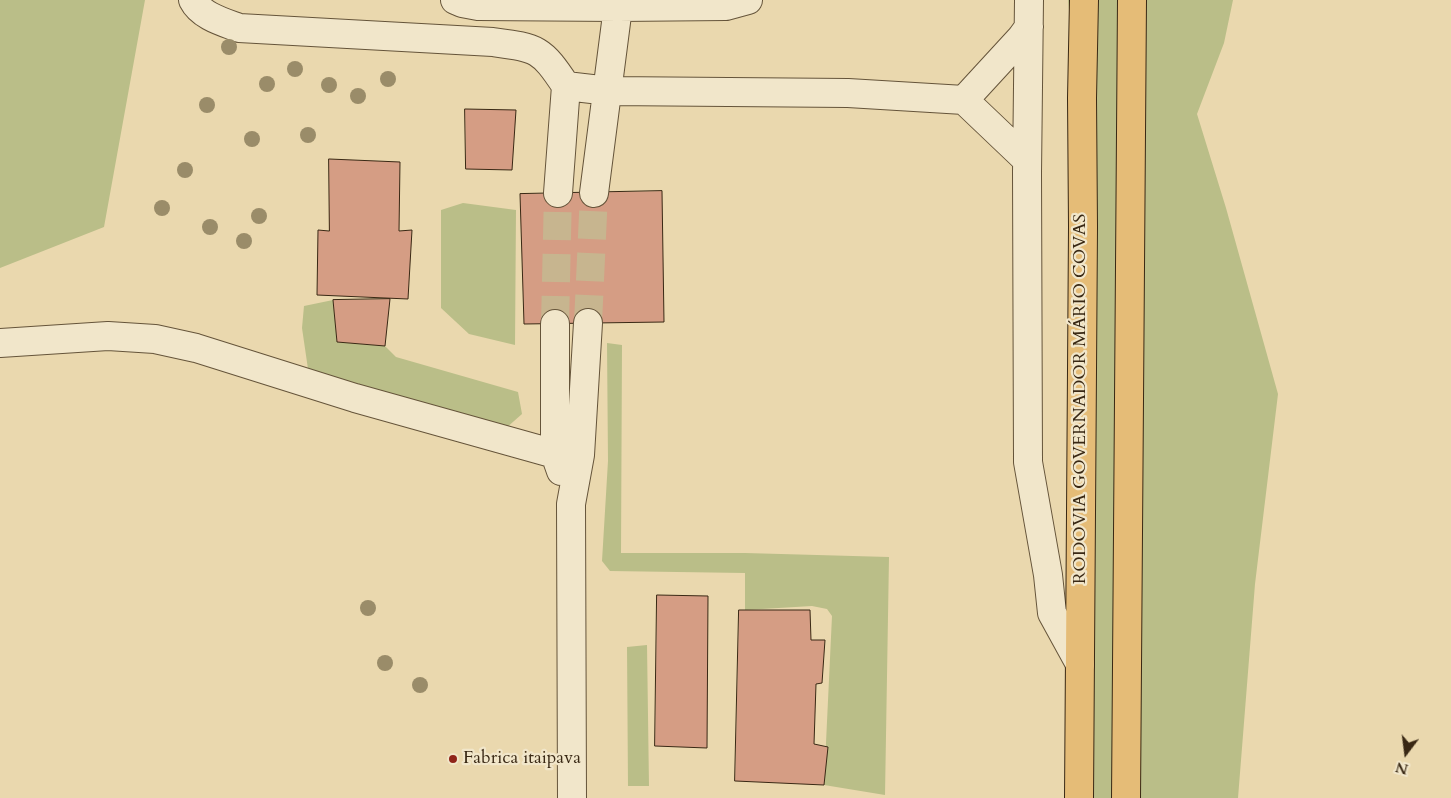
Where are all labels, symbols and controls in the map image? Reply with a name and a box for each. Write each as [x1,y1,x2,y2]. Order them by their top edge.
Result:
street label: RODOVIA GOVERNADOR MÁRIO COVAS [1070,214,1092,584]
north arrow [1381,728,1431,778]
place label: Fabrica itaipava [463,748,581,770]
marker: Fabrica itaipava [447,753,459,765]
text: N [1394,757,1410,779]

